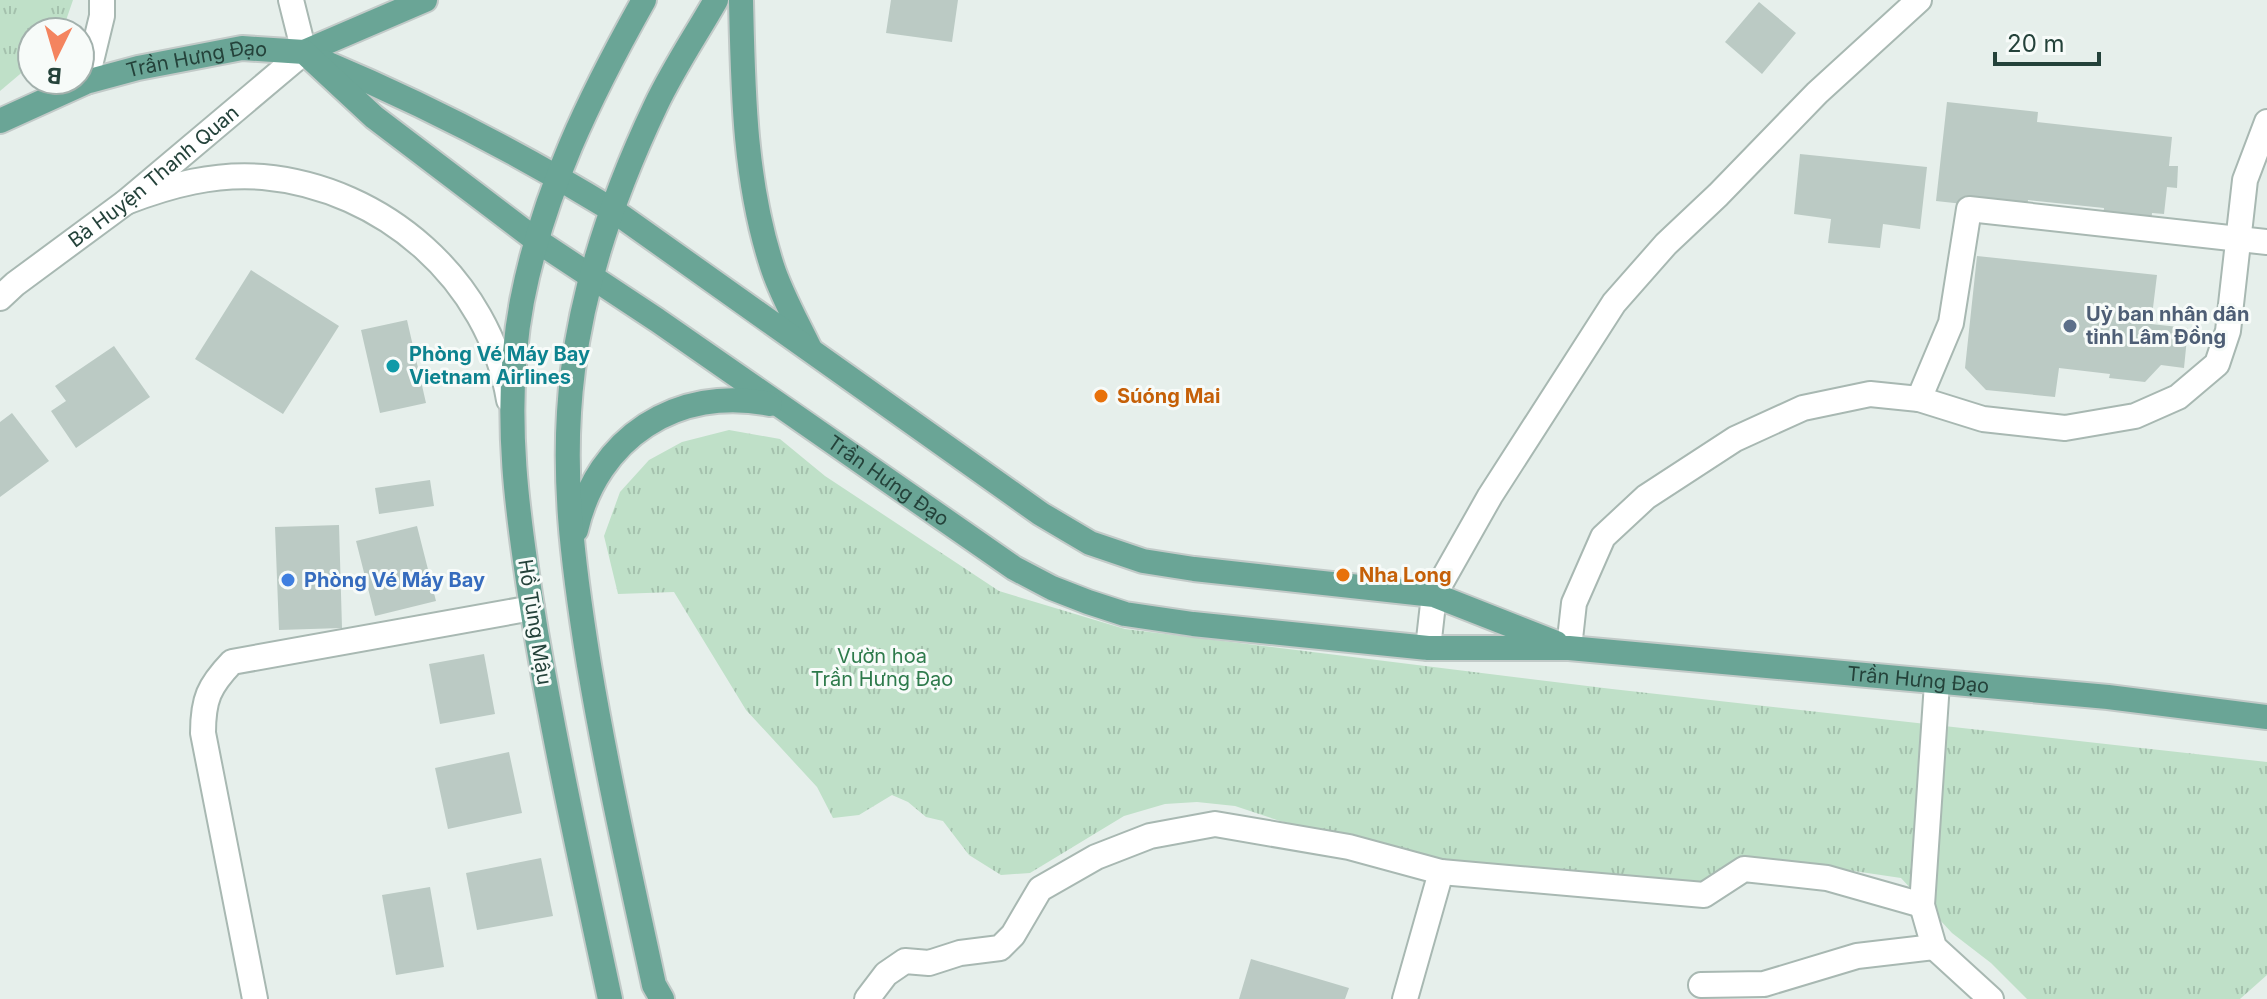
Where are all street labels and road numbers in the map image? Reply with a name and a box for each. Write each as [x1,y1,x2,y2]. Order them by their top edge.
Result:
street label: Trần Hưng Đạo [124,36,268,83]
street label: Bà Huyện Thanh Quan [64,100,243,252]
street label: Trần Hưng Đạo [823,430,954,531]
street label: Hồ Tùng Mậu [513,558,557,686]
street label: Trần Hưng Đạo [1846,661,1990,698]

